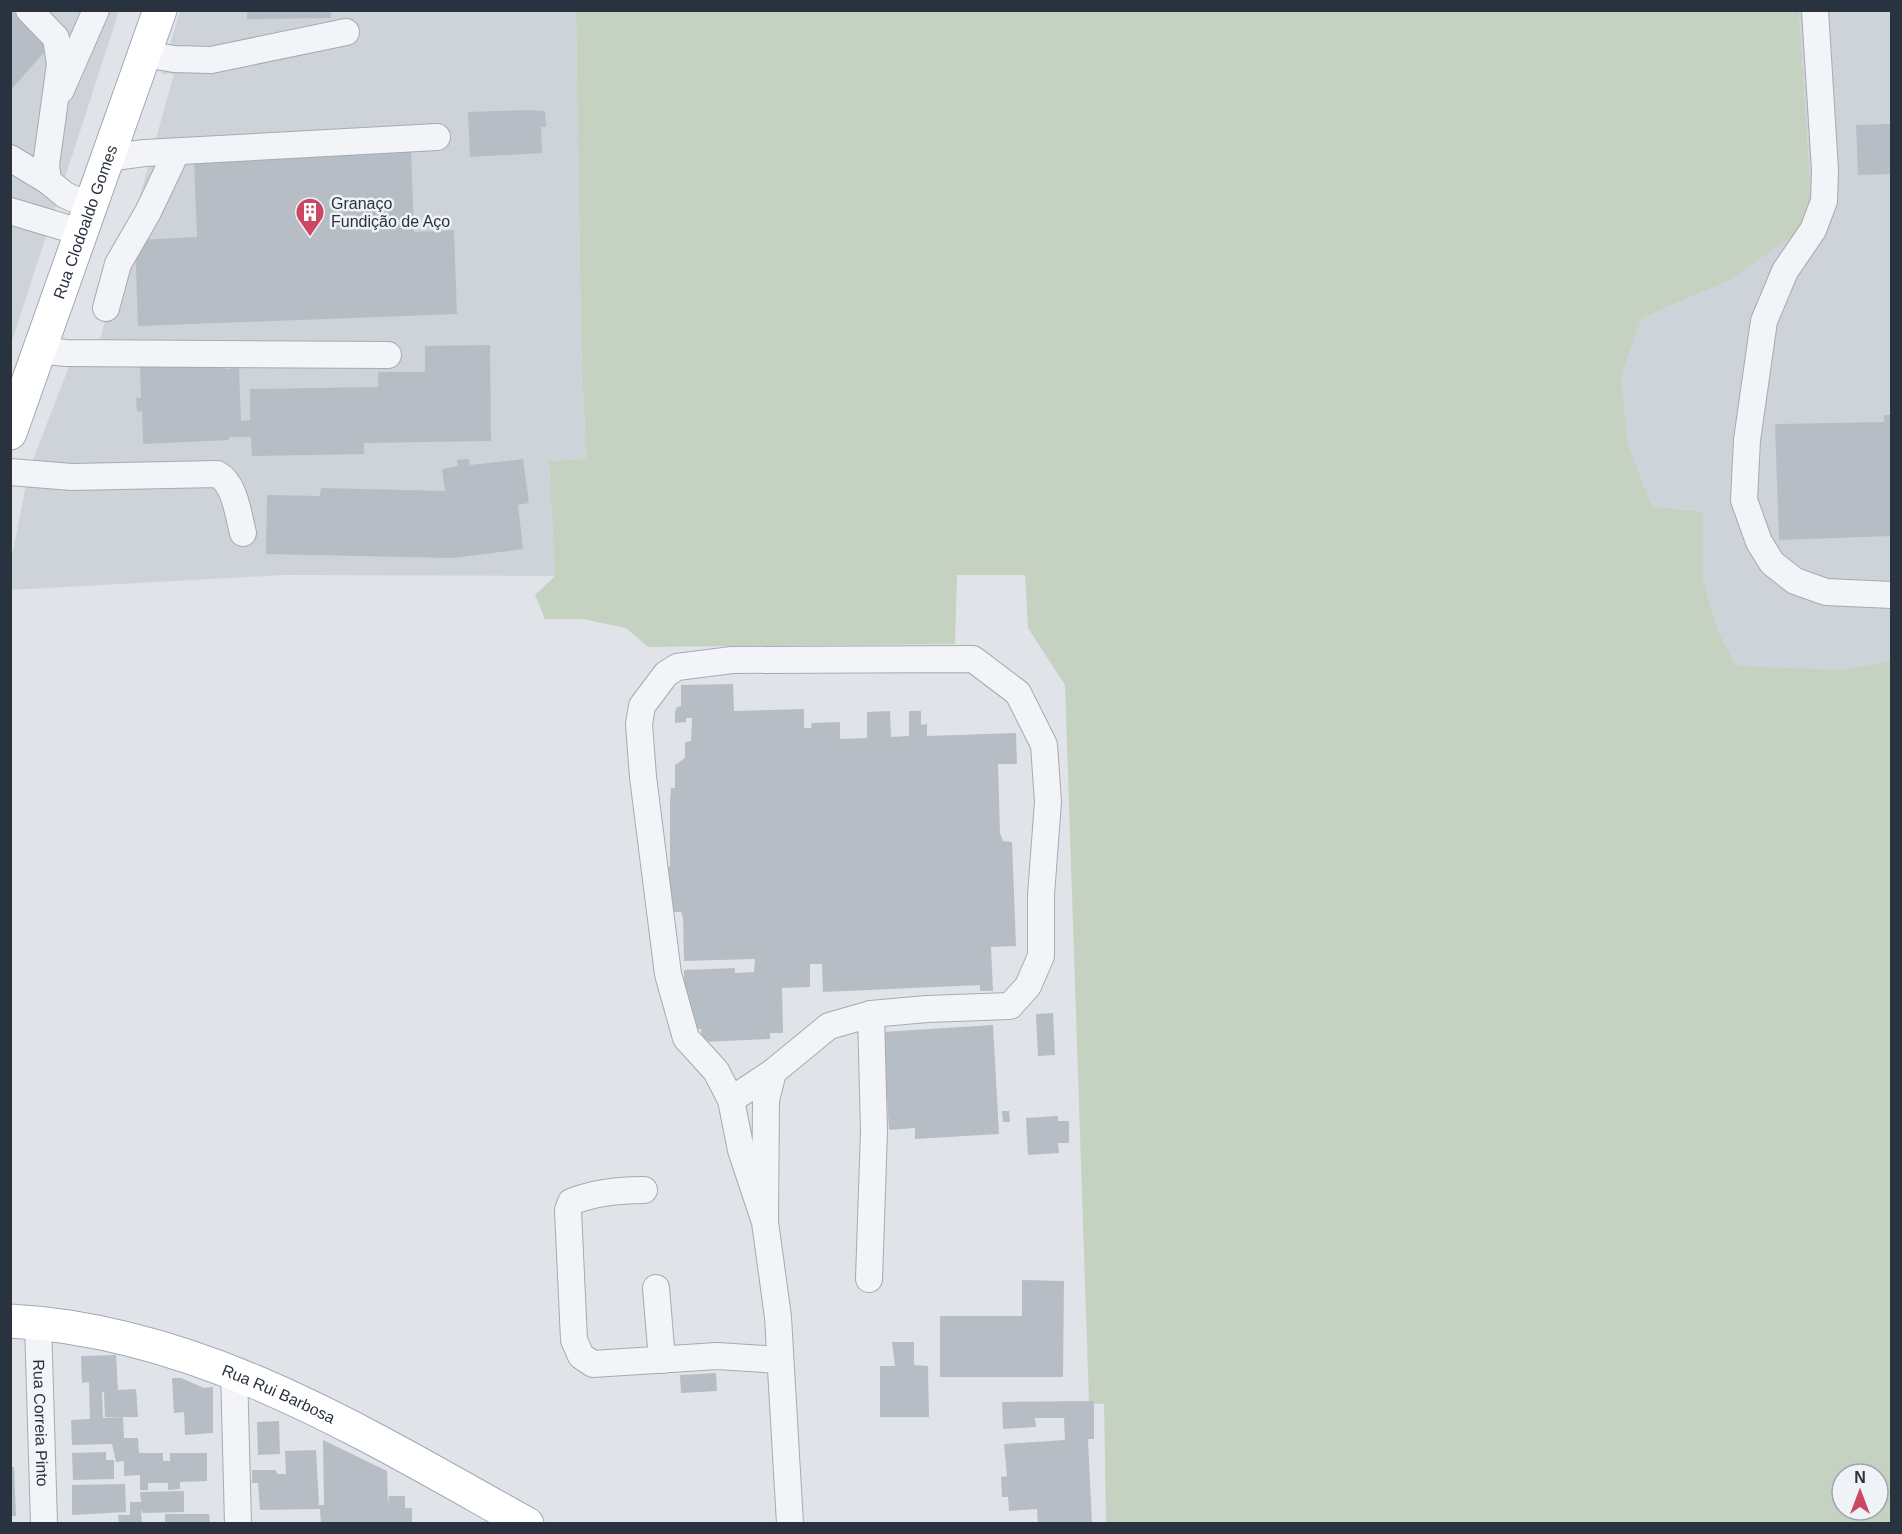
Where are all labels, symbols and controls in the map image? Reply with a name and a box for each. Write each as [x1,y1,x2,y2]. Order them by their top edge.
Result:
street label: Rua Clodoaldo Gomes [50,143,120,301]
place label: Granaço Fundição de Aço [331,195,450,230]
building icon: Granaço Fundição de Aço [294,196,326,238]
street label: Rua Correia Pinto [31,1359,51,1487]
street label: Rua Rui Barbosa [220,1361,338,1426]
north arrow [1830,1462,1890,1522]
text: N [1854,1469,1866,1486]

